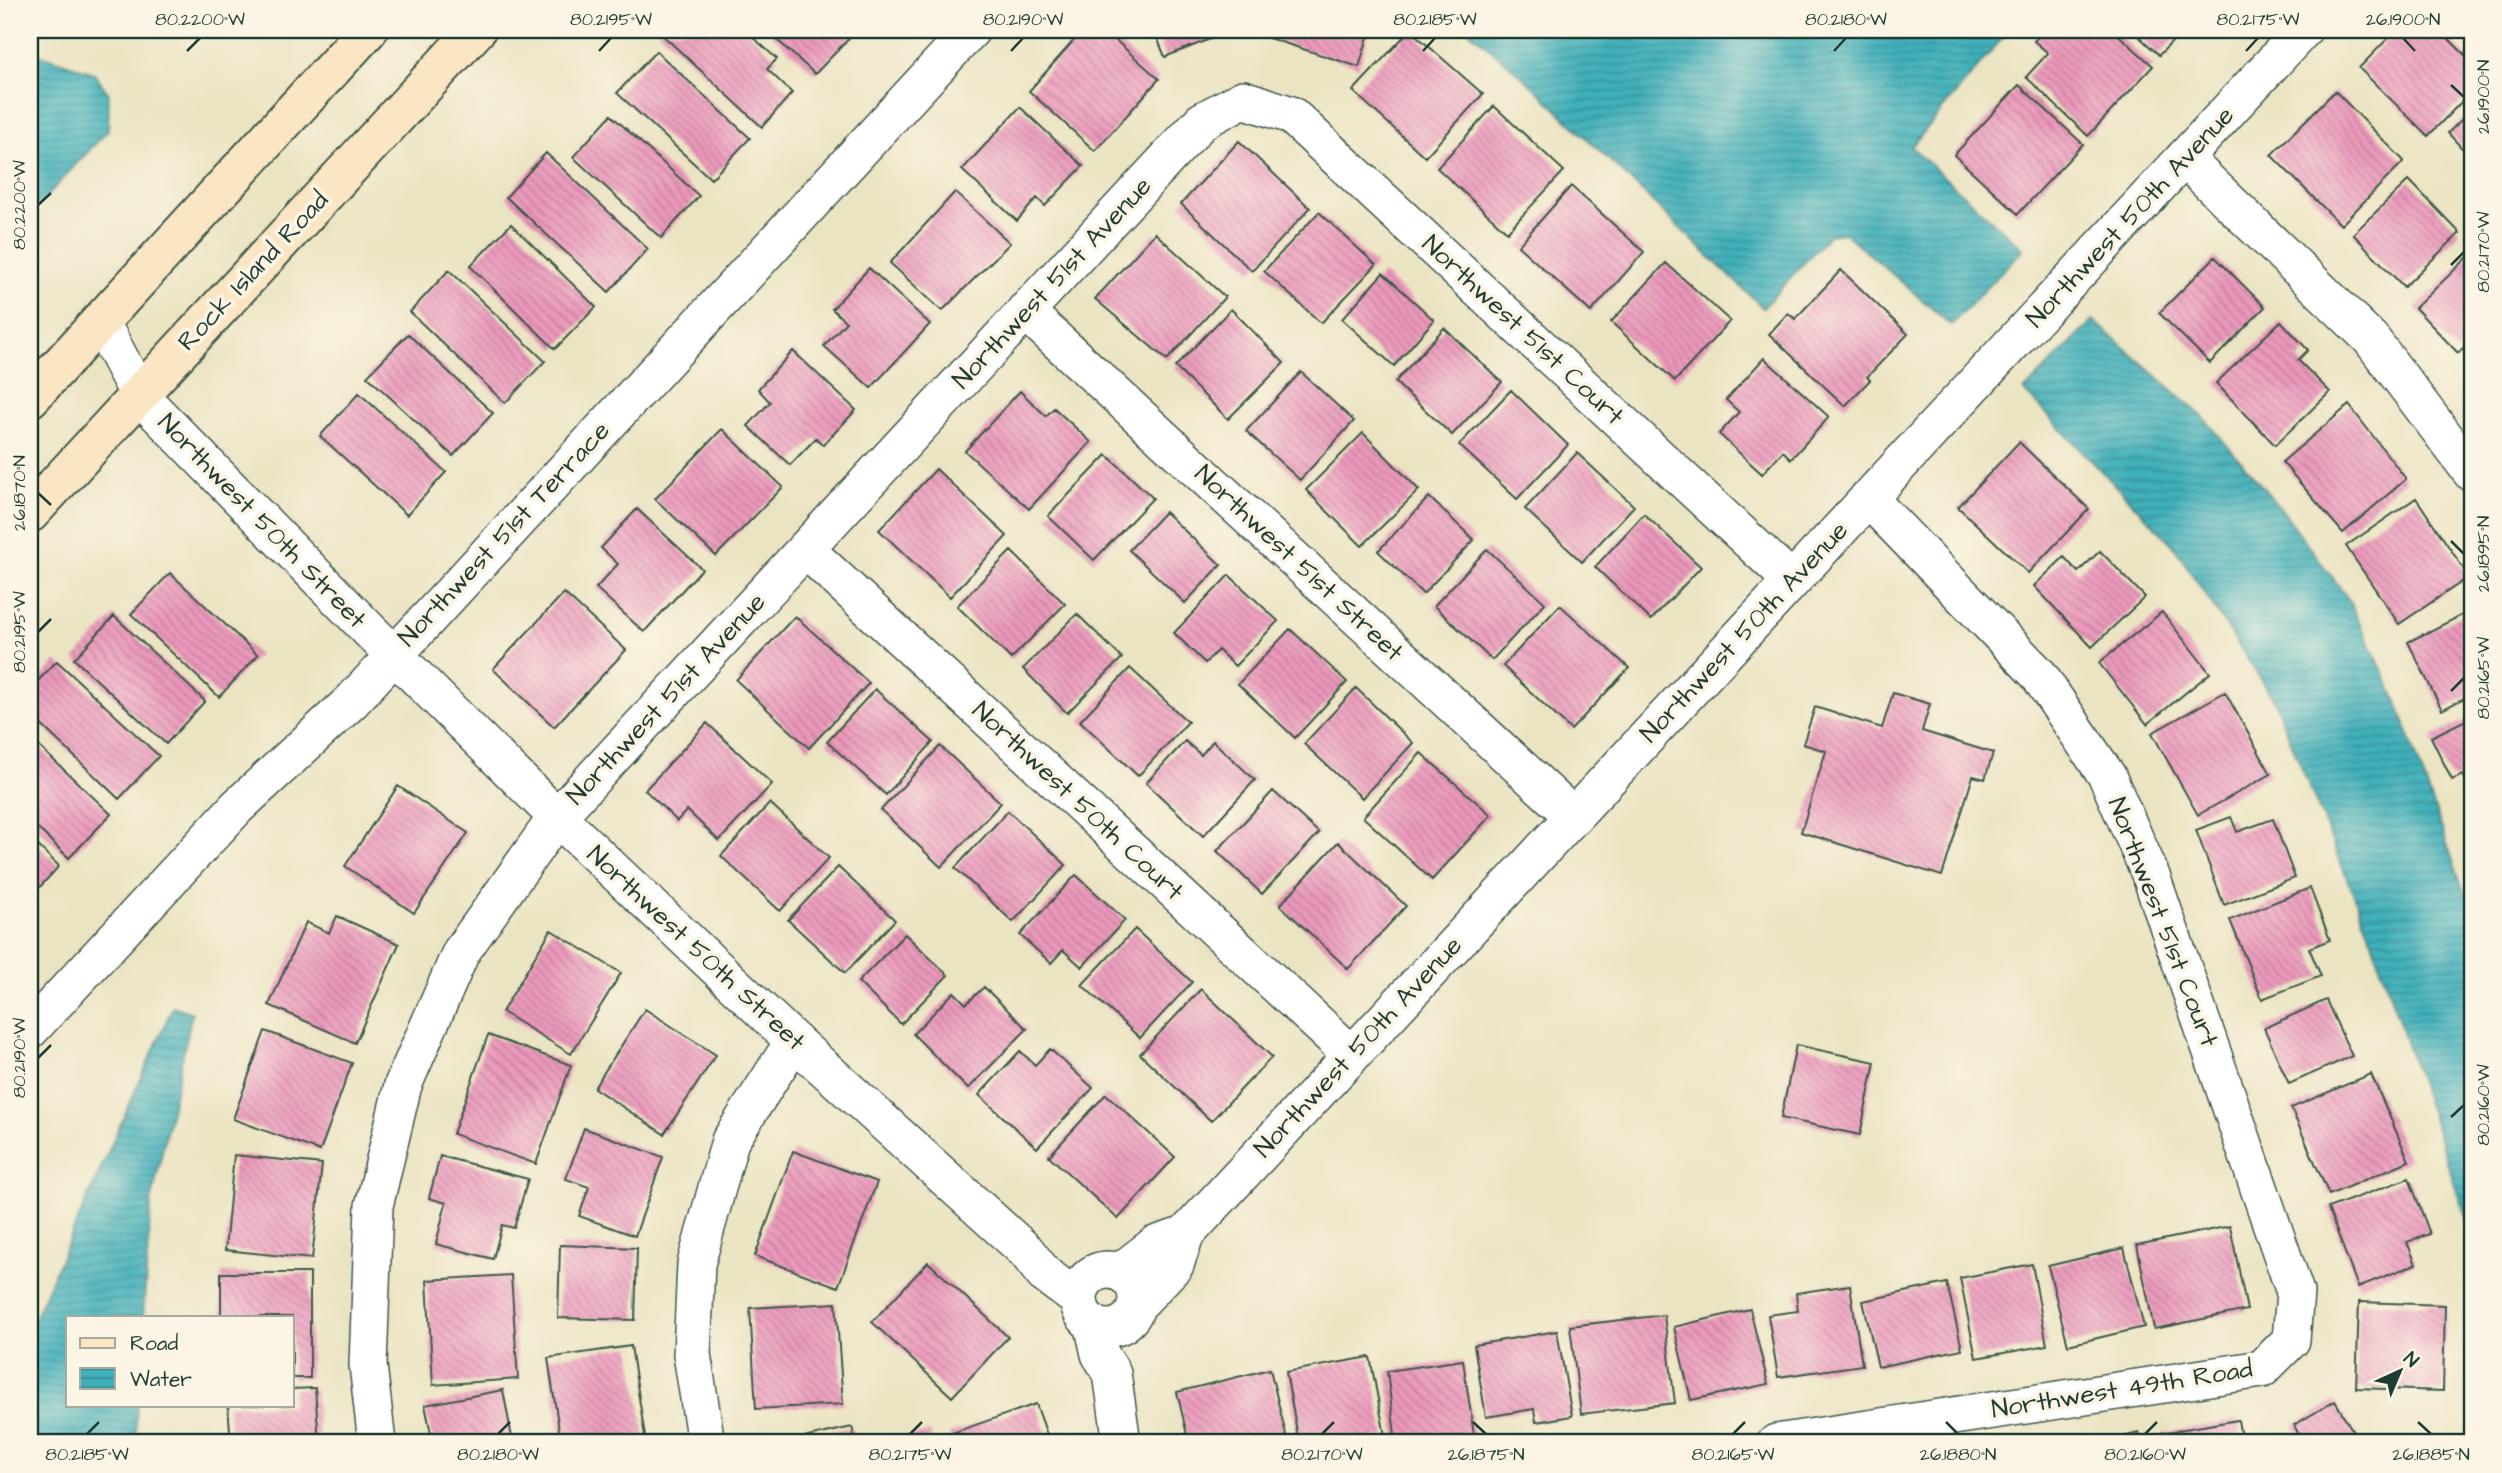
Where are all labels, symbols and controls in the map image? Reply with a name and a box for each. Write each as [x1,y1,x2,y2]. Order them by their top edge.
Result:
text: 80.2200°W [155,7,245,32]
text: 80.2195°W [570,7,652,32]
text: 80.2190°W [983,7,1063,32]
text: 80.2185°W [1393,7,1477,32]
text: 80.2180°W [1805,7,1887,32]
text: 80.2175°W [2217,7,2299,32]
text: 26.1900°N [2366,7,2440,32]
text: 26.1900°N [2471,60,2496,134]
street label: Northwest 50th Avenue [2018,98,2242,336]
text: 80.2200°W [7,160,32,250]
street label: Northwest 51st Avenue [944,169,1160,397]
street label: Rock Island Road [169,183,337,359]
text: 80.2170°W [2471,211,2496,293]
street label: Northwest 51st Court [1414,227,1632,434]
street label: Northwest 50th Street [150,405,375,637]
street label: Northwest 51st Terrace [390,413,618,655]
text: 26.1870°N [7,455,32,531]
street label: Northwest 51st Street [1187,457,1412,670]
street label: Northwest 50th Avenue [1632,513,1856,751]
text: 26.1895°N [2471,516,2496,592]
street label: Northwest 51st Avenue [558,585,774,813]
text: 80.2195°W [7,591,32,673]
text: 80.2165°W [2471,636,2496,720]
street label: Northwest 50th Court [964,693,1192,909]
street label: Northwest 51st Court [2099,792,2227,1052]
street label: Northwest 50th Street [579,837,813,1059]
street label: Northwest 50th Avenue [1246,928,1470,1166]
text: 80.2190°W [7,1018,32,1098]
text: 80.2160°W [2471,1064,2496,1146]
legend [66,1316,294,1406]
text: Road [130,1329,178,1358]
north arrow [2366,1336,2436,1406]
text: N [2397,1346,2424,1374]
street label: Northwest 49th Road [1989,1351,2255,1427]
text: Water [130,1365,192,1394]
text: 80.2185°W [45,1442,129,1467]
text: 80.2180°W [457,1442,539,1467]
text: 80.2175°W [869,1442,951,1467]
text: 80.2170°W [1281,1442,1363,1467]
text: 26.1875°N [1447,1442,1525,1467]
text: 80.2165°W [1691,1442,1775,1467]
text: 26.1880°N [1920,1442,1996,1467]
text: 80.2160°W [2104,1442,2186,1467]
text: 26.1885°N [2392,1442,2470,1467]

